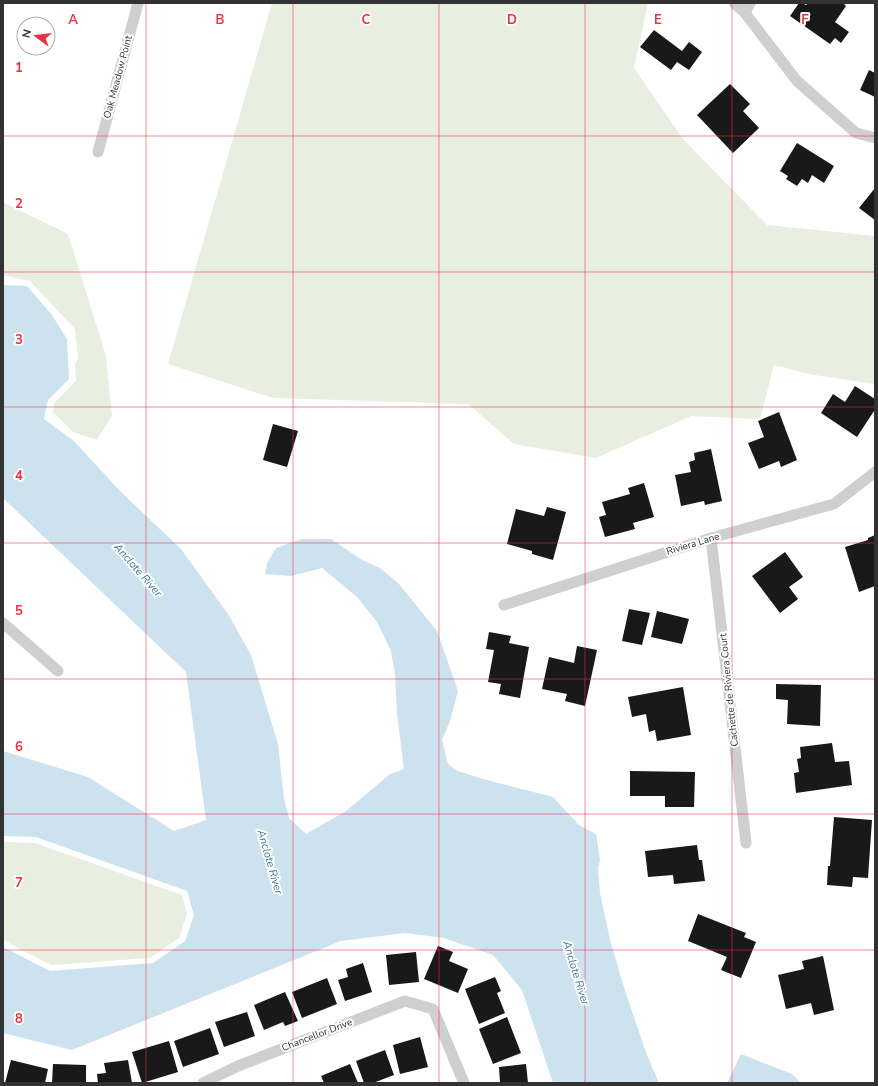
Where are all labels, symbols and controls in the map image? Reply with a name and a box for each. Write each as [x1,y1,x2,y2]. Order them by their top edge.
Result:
text: A [68,11,78,29]
text: B [216,11,225,29]
text: C [362,11,371,29]
text: D [507,11,517,29]
text: E [654,11,662,29]
text: F [801,11,809,29]
north arrow [16,16,56,56]
text: N [19,28,35,39]
street label: Oak Meadow Point [100,34,136,120]
text: 1 [15,59,23,77]
text: 2 [15,195,23,213]
text: 3 [15,331,23,349]
text: 4 [15,467,23,485]
street label: Riviera Lane [665,529,721,559]
water label: Anclote River [110,539,166,601]
text: 5 [15,602,23,620]
street label: Cachette de Riviera Court [716,632,742,747]
text: 6 [15,738,23,756]
water label: Anclote River [253,827,287,897]
text: 7 [15,874,23,892]
water label: Anclote River [559,938,593,1008]
text: 8 [15,1010,23,1028]
street label: Chancellor Drive [280,1015,354,1055]

